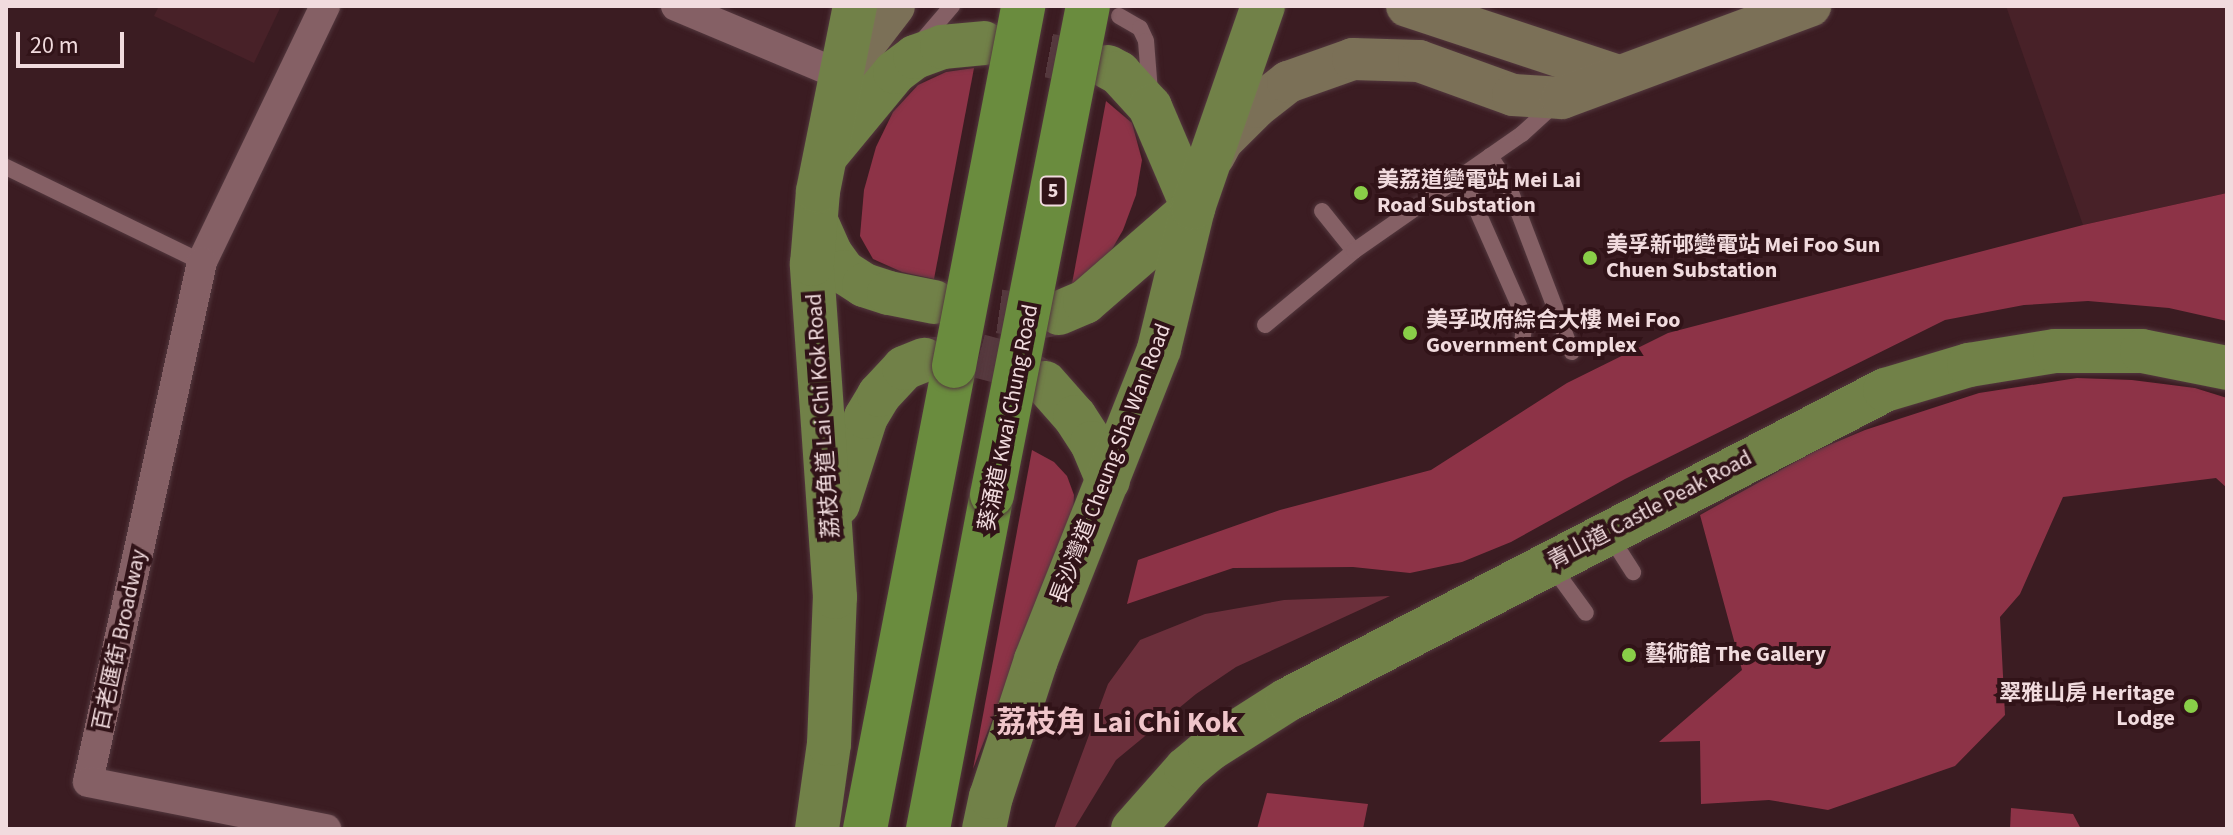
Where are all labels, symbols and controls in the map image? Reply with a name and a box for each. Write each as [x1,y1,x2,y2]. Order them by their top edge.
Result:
scale bar [20,16,128,66]
text: 20 m [30,28,79,63]
place label: 美荔道變電站 Mei Lai Road Substation [1377,167,1581,218]
road number: 5 [1039,175,1067,207]
marker: 美荔道變電站 Mei Lai Road Substation [1352,184,1370,202]
place label: 美孚新邨變電站 Mei Foo Sun Chuen Substation [1606,232,1880,284]
marker: 美孚新邨變電站 Mei Foo Sun Chuen Substation [1581,249,1599,267]
street label: 荔枝角道 Lai Chi Kok Road [801,293,845,539]
street label: 葵涌道 Kwai Chung Road [974,302,1044,534]
place label: 美孚政府綜合大樓 Mei Foo Government Complex [1426,307,1681,358]
street label: 長沙灣道 Cheung Sha Wan Road [1045,320,1177,608]
marker: 美孚政府綜合大樓 Mei Foo Government Complex [1401,324,1419,342]
street label: 青山道 Castle Peak Road [1543,445,1757,575]
street label: 百老匯街 Broadway [88,547,152,733]
place label: 藝術館 The Gallery [1645,642,1826,668]
marker: 藝術館 The Gallery [1620,646,1638,664]
place label: 翠雅山房 Heritage Lodge [1999,680,2175,732]
marker: 翠雅山房 Heritage Lodge [2182,697,2200,715]
district label: 荔枝角 Lai Chi Kok [996,705,1238,741]

